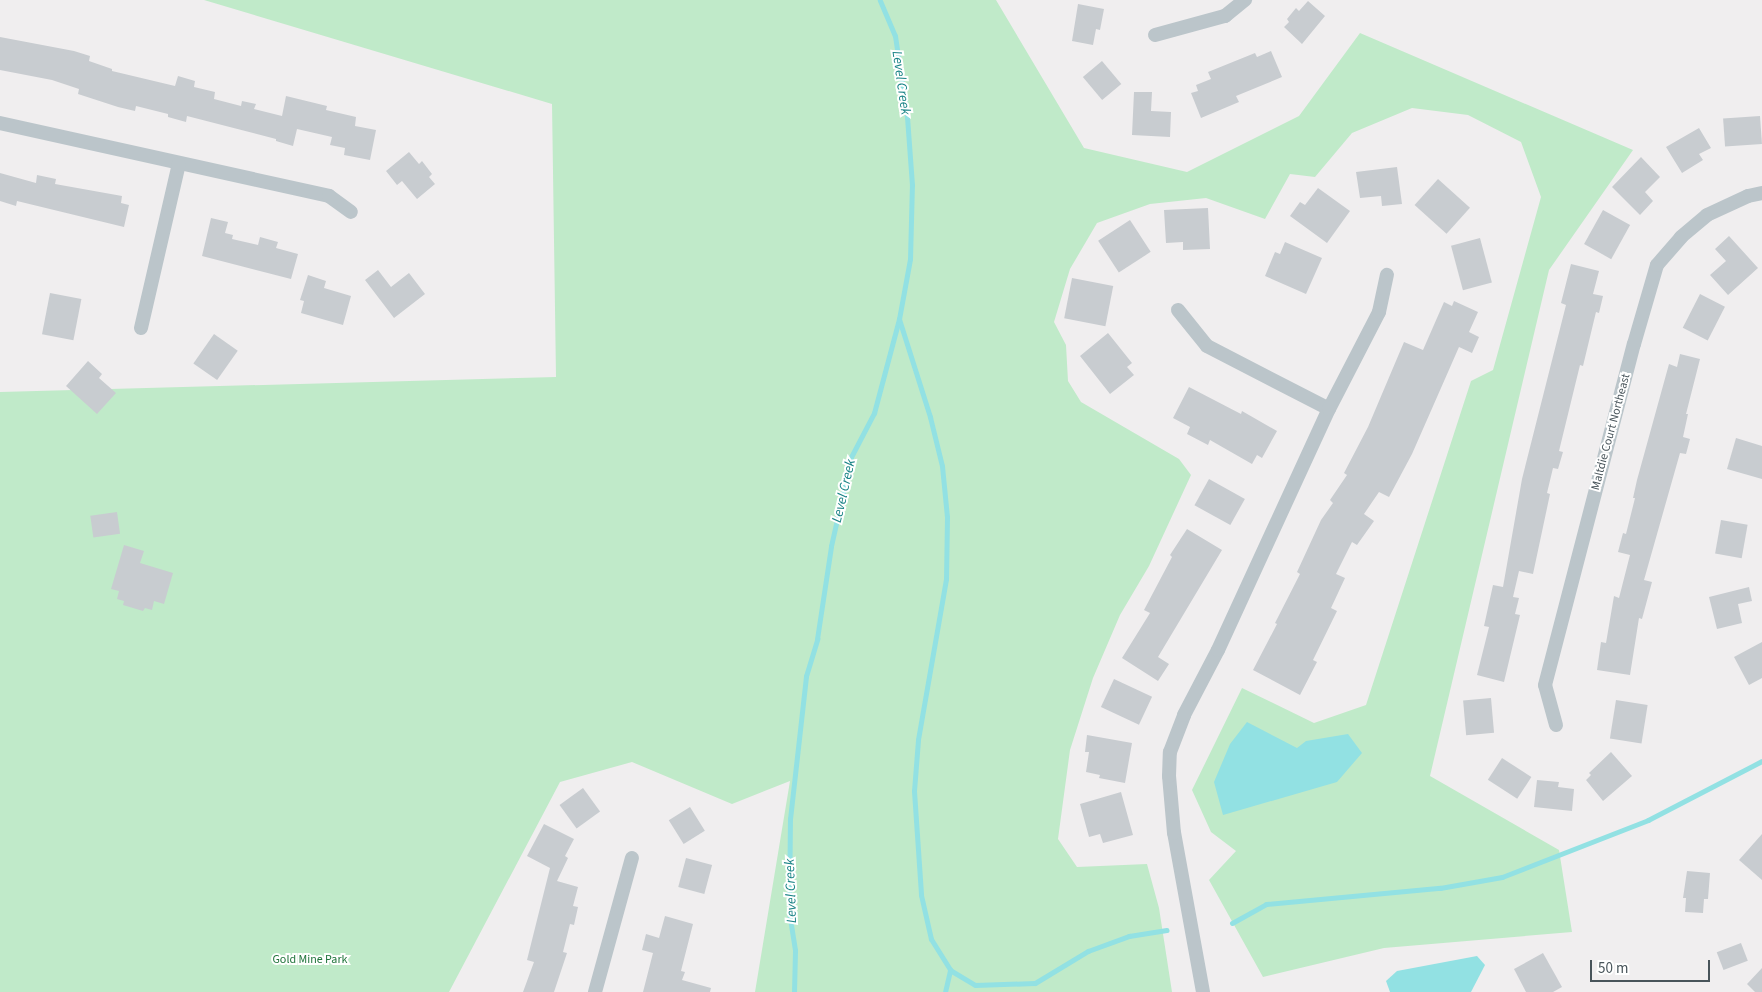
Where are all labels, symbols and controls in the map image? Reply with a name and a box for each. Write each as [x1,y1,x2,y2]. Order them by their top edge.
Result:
water label: Level Creek [888,50,914,116]
street label: Maltdie Court Northeast [1589,372,1633,492]
water label: Level Creek [829,458,859,524]
water label: Level Creek [781,858,801,924]
scale bar [1592,950,1712,982]
park label: Gold Mine Park [272,953,348,967]
text: 50 m [1598,958,1628,979]

